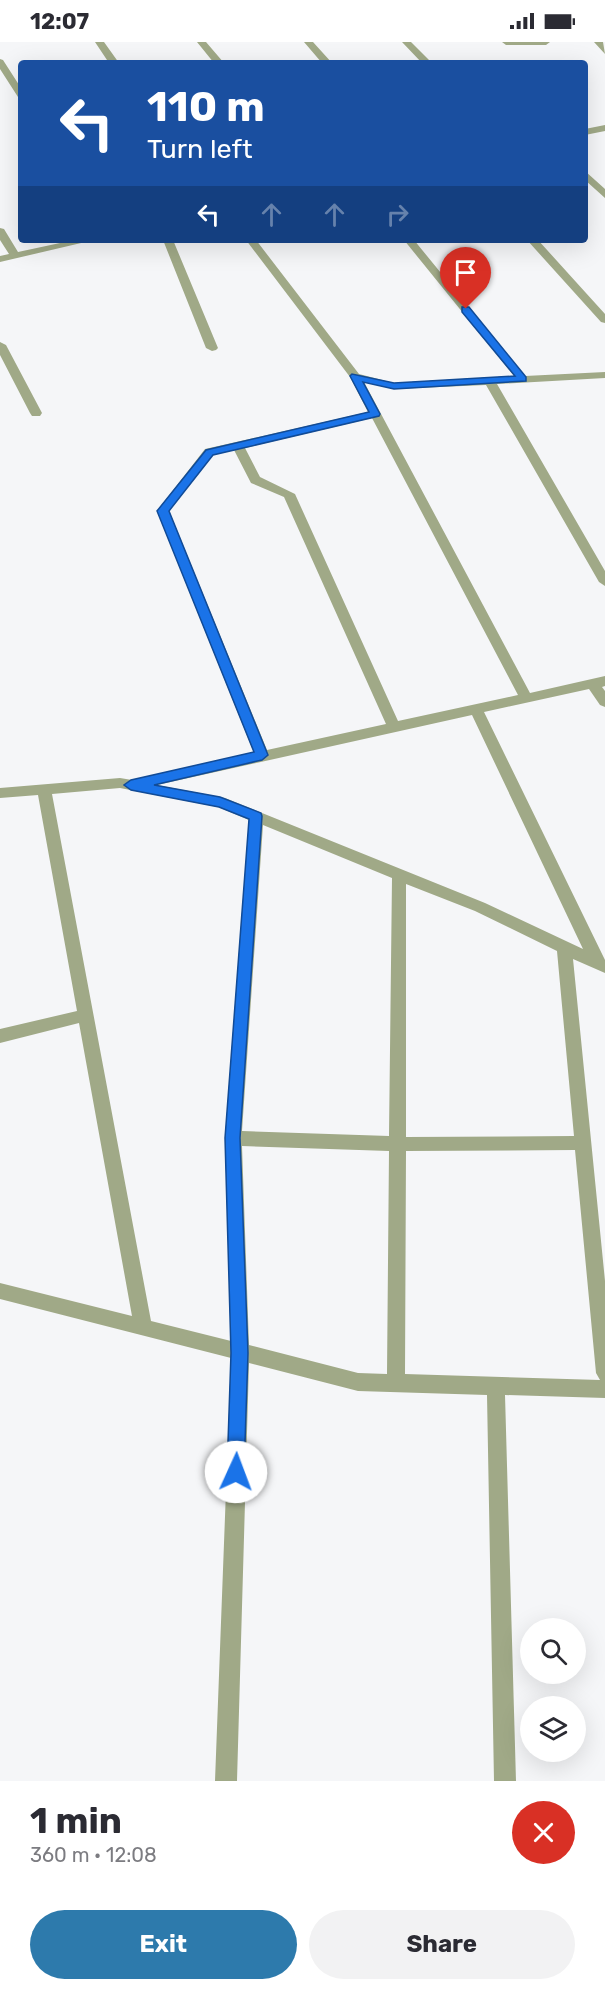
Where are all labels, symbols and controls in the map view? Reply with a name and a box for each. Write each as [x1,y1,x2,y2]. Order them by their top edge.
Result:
text: 12:07 [30,8,89,35]
text: 110 m [147,82,265,132]
icon: left [48,84,126,162]
text: Turn left [147,133,252,165]
icon: left [192,198,225,231]
icon: ahead [255,198,288,231]
icon: ahead [318,198,351,231]
icon: right [381,198,414,231]
pin [440,247,491,309]
icon: arrive [449,256,482,289]
position arrow [204,1440,268,1504]
map controls [520,1618,586,1762]
button: search [520,1618,586,1684]
button: layers [520,1696,586,1762]
text: 1 min [30,1799,122,1842]
button: close [512,1801,575,1864]
text: 360 m · 12:08 [30,1843,157,1867]
button: Exit [30,1910,297,1979]
button: Share [309,1910,575,1979]

